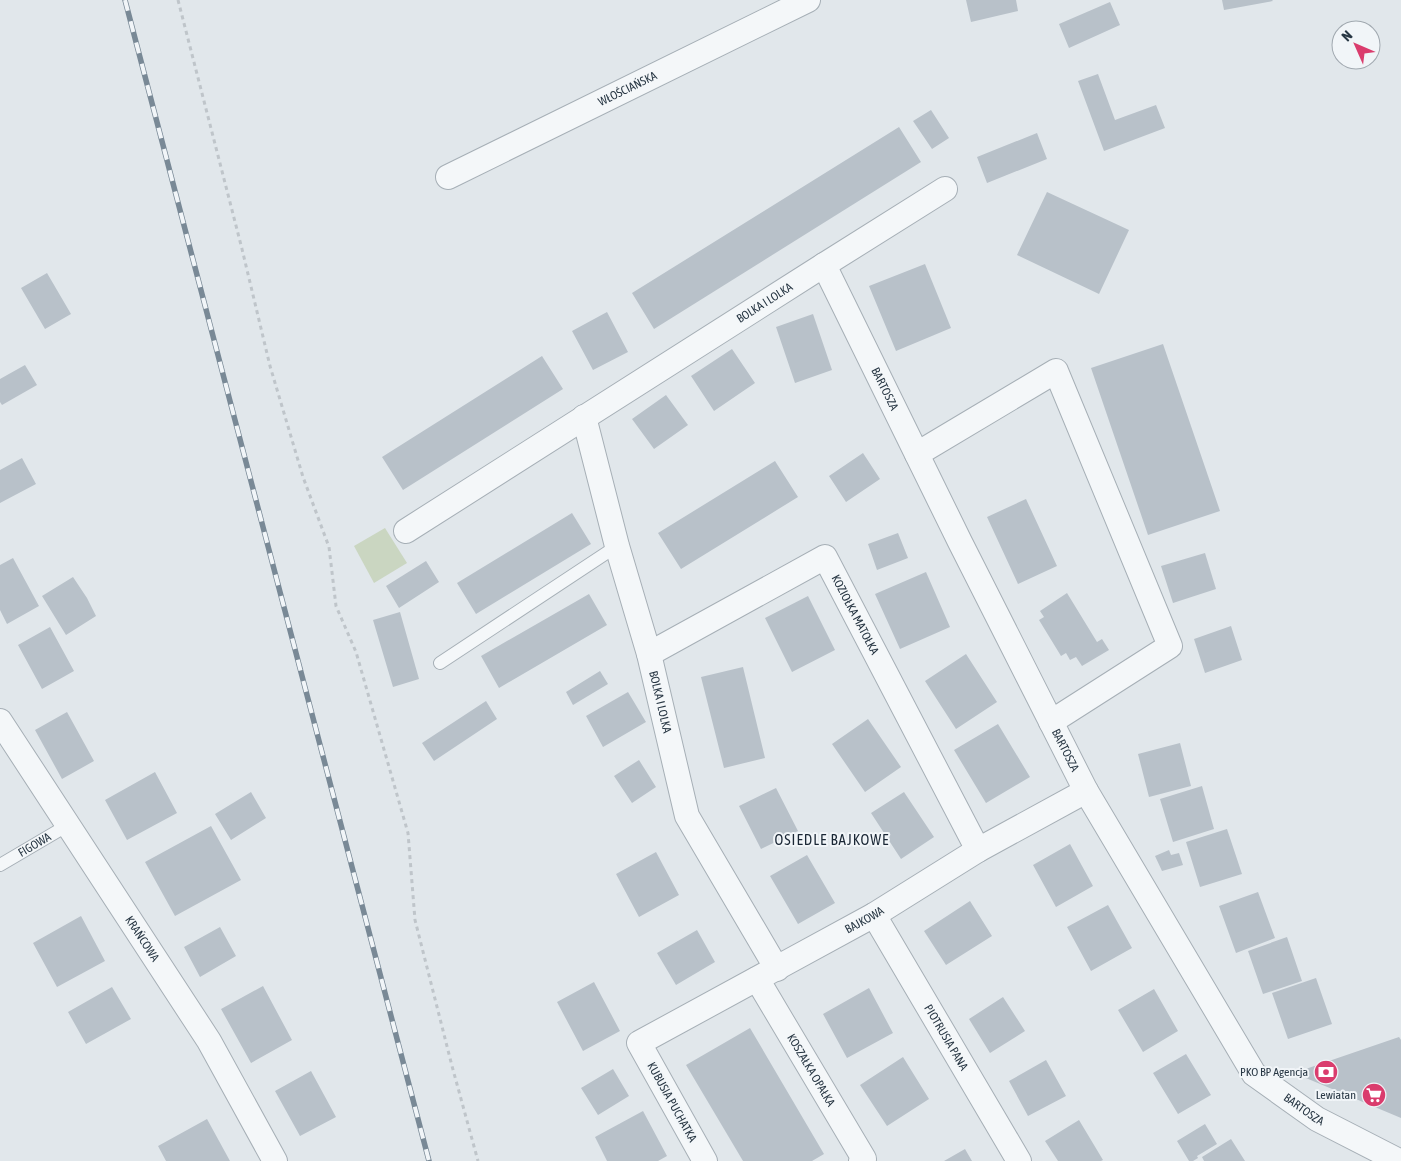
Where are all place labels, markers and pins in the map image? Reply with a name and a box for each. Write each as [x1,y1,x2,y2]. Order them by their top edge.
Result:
bank icon: PKO BP Agencja [1313,1059,1339,1085]
place label: PKO BP Agencja [1240,1065,1308,1079]
supermarket icon: Lewiatan [1361,1082,1387,1108]
place label: Lewiatan [1316,1088,1356,1102]

